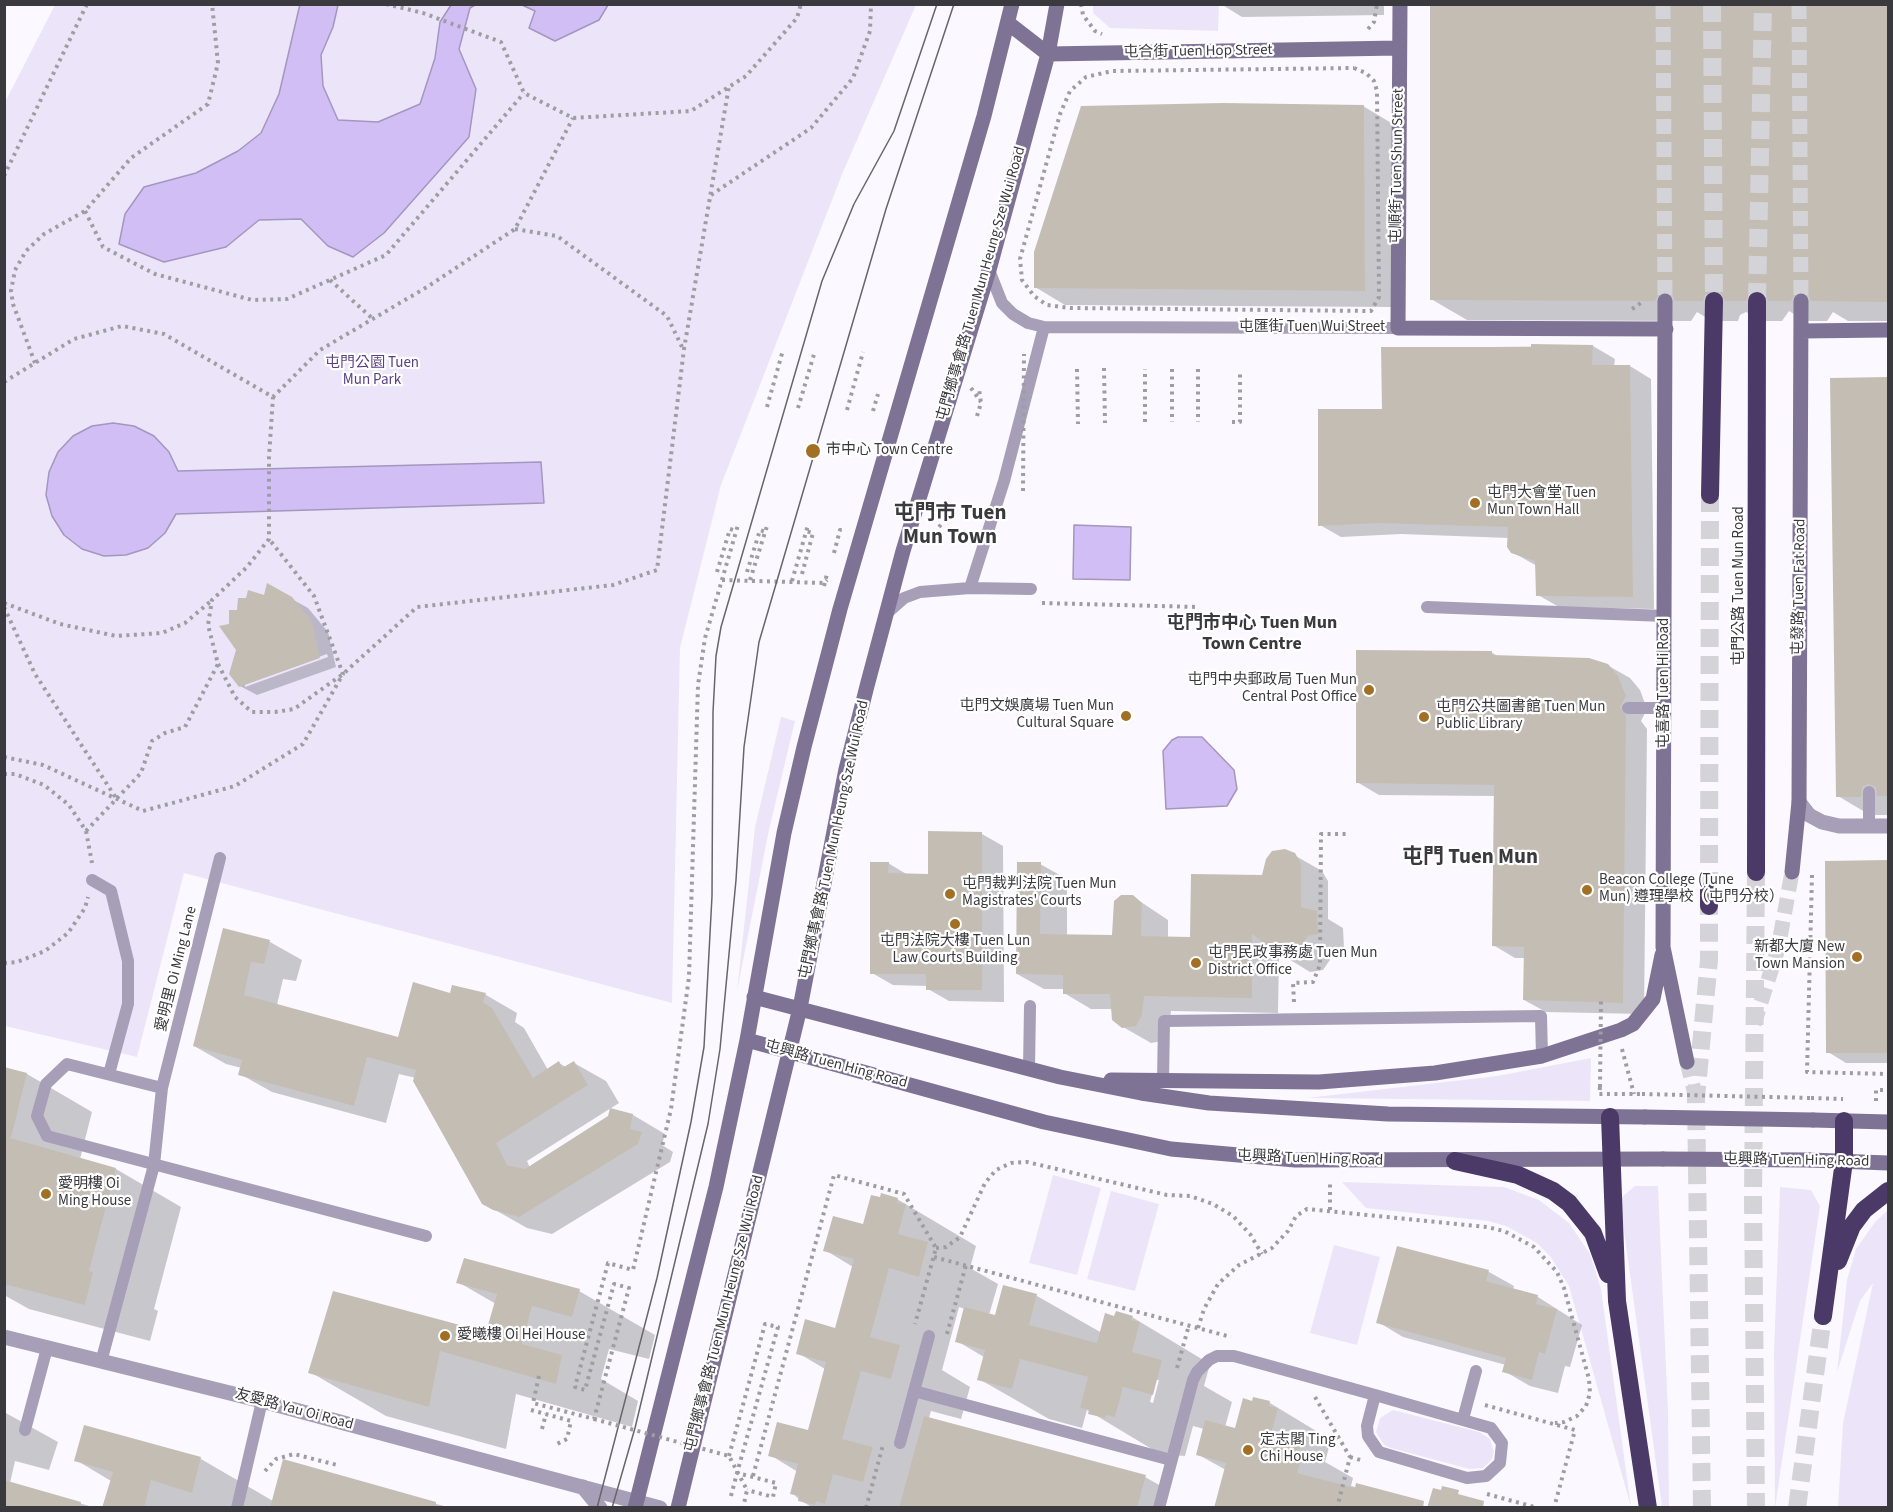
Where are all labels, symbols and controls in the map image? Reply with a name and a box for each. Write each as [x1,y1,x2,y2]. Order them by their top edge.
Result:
street label: 屯合街 Tuen Hop Street [1123,42,1273,62]
street label: 屯順街 Tuen Shun Street [1388,88,1408,244]
street label: 屯門鄉事會路 Tuen Mun Heung Sze Wui Road [934,145,1030,423]
street label: 屯匯街 Tuen Wui Street [1239,319,1385,337]
park label: 屯門公園 Tuen Mun Park [325,355,419,390]
marker: 市中心 Town Centre [804,442,822,460]
place label: 市中心 Town Centre [826,442,953,460]
place label: 屯門大會堂 Tuen Mun Town Hall [1487,485,1596,520]
marker: 屯門大會堂 Tuen Mun Town Hall [1468,496,1482,510]
district label: 屯門市 Tuen Mun Town [894,501,1006,551]
street label: 屯門公路 Tuen Mun Road [1731,506,1749,666]
street label: 屯發路 Tuen Fat Road [1790,519,1810,655]
district label: 屯門市中心 Tuen Mun Town Centre [1167,613,1337,656]
street label: 屯喜路 Tuen Hi Road [1656,618,1674,748]
place label: 屯門中央郵政局 Tuen Mun Central Post Office [1188,672,1357,707]
marker: 屯門中央郵政局 Tuen Mun Central Post Office [1362,683,1376,697]
place label: 屯門文娛廣場 Tuen Mun Cultural Square [960,698,1114,733]
street label: 屯門鄉事會路 Tuen Mun Heung Sze Wui Road [797,699,873,981]
place label: 屯門公共圖書館 Tuen Mun Public Library [1436,699,1605,734]
marker: 屯門文娛廣場 Tuen Mun Cultural Square [1119,709,1133,723]
marker: 屯門公共圖書館 Tuen Mun Public Library [1417,710,1431,724]
district label: 屯門 Tuen Mun [1402,845,1538,871]
place label: Beacon College (Tune Mun) 遵理學校（屯門分校） [1599,872,1784,907]
place label: 屯門裁判法院 Tuen Mun Magistrates' Courts [962,876,1116,911]
marker: Beacon College (Tune Mun) 遵理學校（屯門分校） [1580,883,1594,897]
marker: 屯門裁判法院 Tuen Mun Magistrates' Courts [943,887,957,901]
street label: 愛明里 Oi Ming Lane [153,904,201,1034]
marker: 屯門法院大樓 Tuen Lun Law Courts Building [948,917,962,931]
place label: 屯門法院大樓 Tuen Lun Law Courts Building [880,933,1030,968]
place label: 新都大廈 New Town Mansion [1754,939,1845,974]
place label: 屯門民政事務處 Tuen Mun District Office [1208,945,1377,980]
marker: 新都大廈 New Town Mansion [1850,950,1864,964]
marker: 屯門民政事務處 Tuen Mun District Office [1189,956,1203,970]
street label: 屯興路 Tuen Hing Road [763,1037,909,1093]
street label: 屯興路 Tuen Hing Road [1236,1147,1384,1171]
street label: 屯興路 Tuen Hing Road [1723,1151,1869,1171]
street label: 屯門鄉事會路 Tuen Mun Heung Sze Wui Road [682,1174,768,1454]
place label: 愛明樓 Oi Ming House [58,1176,131,1211]
marker: 愛明樓 Oi Ming House [39,1187,53,1201]
place label: 愛曦樓 Oi Hei House [457,1327,585,1345]
marker: 愛曦樓 Oi Hei House [438,1329,452,1343]
street label: 友愛路 Yau Oi Road [233,1386,355,1434]
place label: 定志閣 Ting Chi House [1260,1432,1335,1467]
marker: 定志閣 Ting Chi House [1241,1443,1255,1457]

